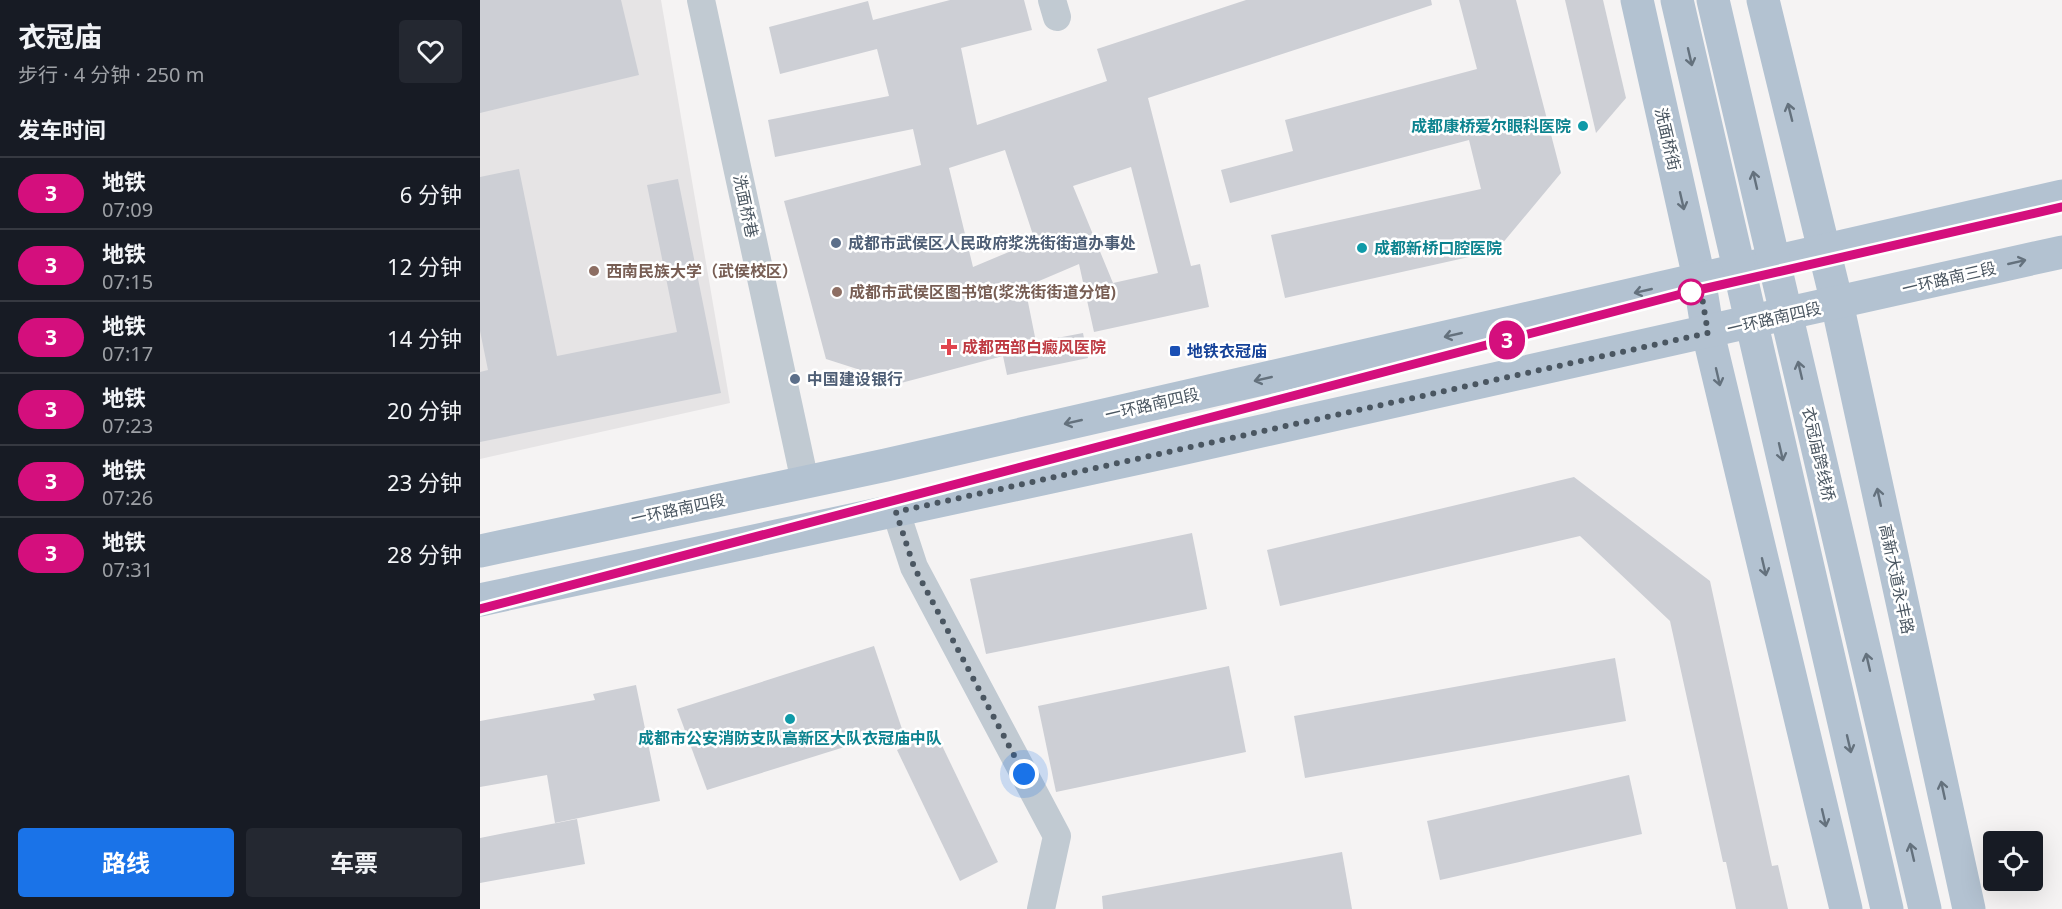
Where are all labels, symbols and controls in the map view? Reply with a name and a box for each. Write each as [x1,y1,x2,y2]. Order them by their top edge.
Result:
text: 衣冠庙 [18,17,102,55]
button: heart [399,20,462,83]
one-way arrow [1684,47,1696,66]
text: 步行 · 4 分钟 · 250 m [18,61,204,88]
one-way arrow [1783,103,1795,122]
street label: 洗面桥街 [1650,105,1686,173]
text: 发车时间 [18,114,106,144]
place label: 成都康桥爱尔眼科医院 [1411,115,1571,137]
marker: 成都康桥爱尔眼科医院 [1576,119,1590,133]
text: 地铁 [102,166,146,196]
one-way arrow [1749,171,1761,190]
street label: 洗面桥巷 [729,172,763,240]
text: 3 [45,179,57,207]
text: 6 分钟 [400,179,462,209]
one-way arrow [1677,190,1688,210]
text: 07:09 [102,196,153,223]
place label: 成都市武侯区人民政府浆洗街街道办事处 [848,232,1136,254]
marker: 成都市武侯区人民政府浆洗街街道办事处 [829,236,843,250]
place label: 成都新桥口腔医院 [1374,237,1502,259]
text: 地铁 [102,238,146,268]
marker: 成都新桥口腔医院 [1355,241,1369,255]
text: 3 [45,251,57,279]
text: 12 分钟 [387,251,462,281]
street label: 一环路南三段 [1900,256,1998,300]
one-way arrow [2007,256,2026,268]
place label: 西南民族大学（武侯校区） [606,260,798,282]
marker: 西南民族大学（武侯校区） [587,264,601,278]
text: 07:15 [102,268,153,295]
unlabelled marker [1678,279,1704,305]
place label: 成都市武侯区图书馆(浆洗街街道分馆) [849,281,1116,303]
marker: 成都市武侯区图书馆(浆洗街街道分馆) [830,285,844,299]
one-way arrow [1634,286,1653,298]
street label: 一环路南四段 [1725,296,1823,340]
text: 地铁 [102,310,146,340]
line badge: 3 [1488,320,1526,360]
text: 3 [45,323,57,351]
text: 14 分钟 [387,323,462,353]
text: 3 [1501,326,1513,354]
one-way arrow [1444,330,1463,341]
place label: 成都西部白癜风医院 [962,336,1106,358]
marker: 成都西部白癜风医院 [940,338,958,356]
text: 07:17 [102,340,153,367]
place label: 地铁衣冠庙 [1187,340,1267,362]
marker: 地铁衣冠庙 [1168,344,1182,358]
one-way arrow [1793,361,1805,380]
one-way arrow [1713,367,1725,386]
place label: 中国建设银行 [807,368,903,390]
marker: 中国建设银行 [788,372,802,386]
one-way arrow [1254,373,1273,385]
text: 地铁 [102,382,146,412]
street label: 一环路南四段 [1103,382,1201,426]
text: 3 [45,395,57,423]
text: 20 分钟 [387,395,462,425]
street label: 衣冠庙跨线桥 [1797,405,1841,503]
text: 07:23 [102,412,153,439]
one-way arrow [1064,417,1083,429]
one-way arrow [1776,441,1787,461]
text: 地铁 [102,454,146,484]
text: 3 [45,467,57,495]
text: 23 分钟 [387,467,462,497]
text: 07:26 [102,484,153,511]
street label: 一环路南四段 [629,488,727,530]
one-way arrow [1873,488,1885,507]
street label: 高新大道永丰路 [1875,522,1919,636]
text: 地铁 [102,526,146,556]
text: 3 [45,539,57,567]
text: 28 分钟 [387,539,462,569]
text: 07:31 [102,556,153,583]
one-way arrow [1758,557,1770,576]
one-way arrow [1861,653,1873,672]
marker: 成都市公安消防支队高新区大队衣冠庙中队 [783,712,797,726]
place label: 成都市公安消防支队高新区大队衣冠庙中队 [638,727,942,749]
one-way arrow [1843,734,1855,753]
your location [1009,759,1039,789]
one-way arrow [1937,781,1949,800]
one-way arrow [1818,808,1830,827]
button: 路线 [18,828,234,897]
button: 车票 [246,828,462,897]
map controls [1983,831,2043,891]
button: locate [1983,831,2043,891]
one-way arrow [1906,843,1917,862]

